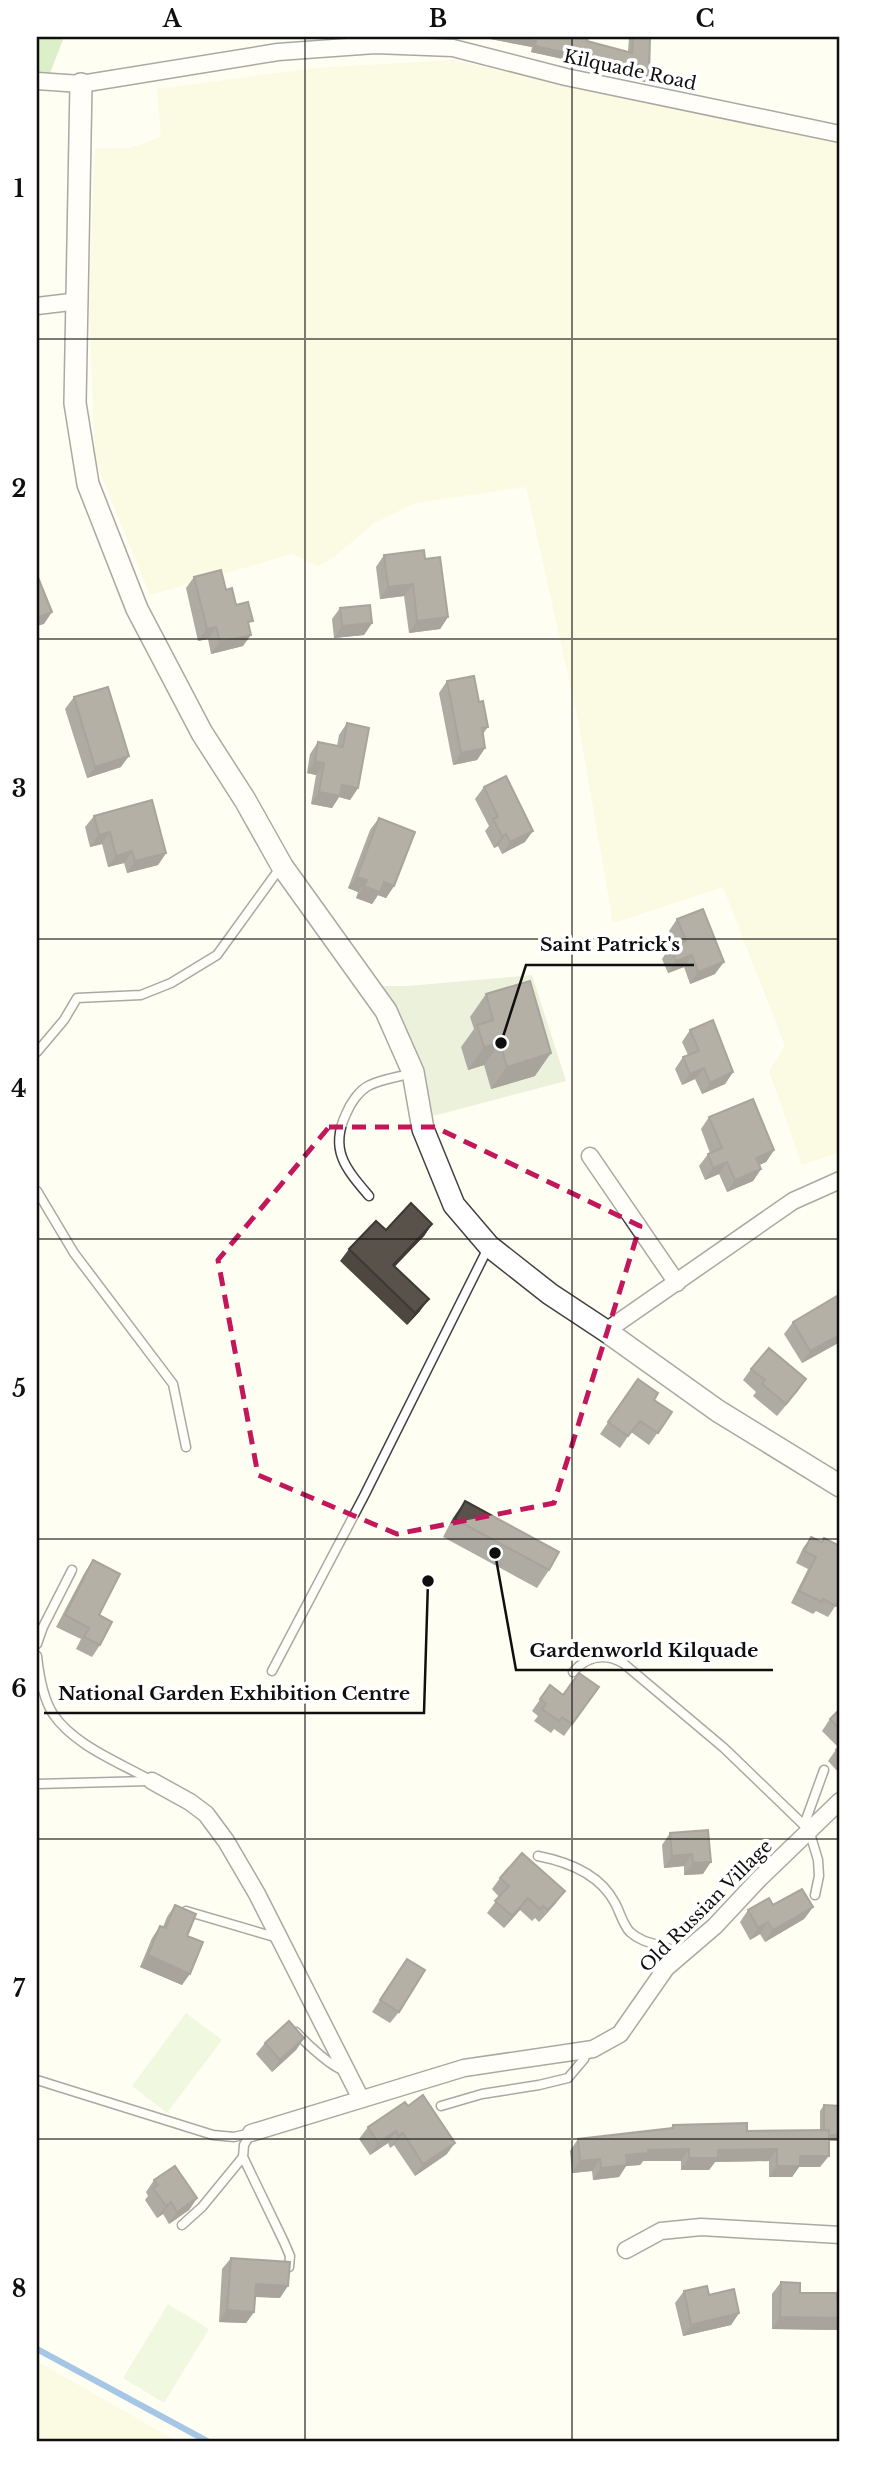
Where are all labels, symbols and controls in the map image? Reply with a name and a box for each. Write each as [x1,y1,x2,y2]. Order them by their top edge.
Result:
text: A [162,5,183,33]
text: B [429,5,447,33]
text: C [696,5,714,33]
street label: Kilquade Road [562,45,698,95]
text: 1 [14,175,24,203]
text: 2 [12,475,26,503]
text: 3 [12,775,26,803]
callout: Saint Patrick's [526,925,694,965]
text: Saint Patrick's [540,933,680,956]
text: 4 [11,1075,27,1103]
text: 5 [12,1375,26,1403]
callout: Gardenworld Kilquade [516,1630,773,1670]
text: Gardenworld Kilquade [530,1639,758,1662]
callout: National Garden Exhibition Centre [44,1673,424,1713]
text: 6 [11,1675,27,1703]
text: National Garden Exhibition Centre [58,1682,410,1705]
street label: Old Russian Village [635,1835,777,1977]
text: 7 [13,1975,26,2003]
text: 8 [12,2275,26,2303]

